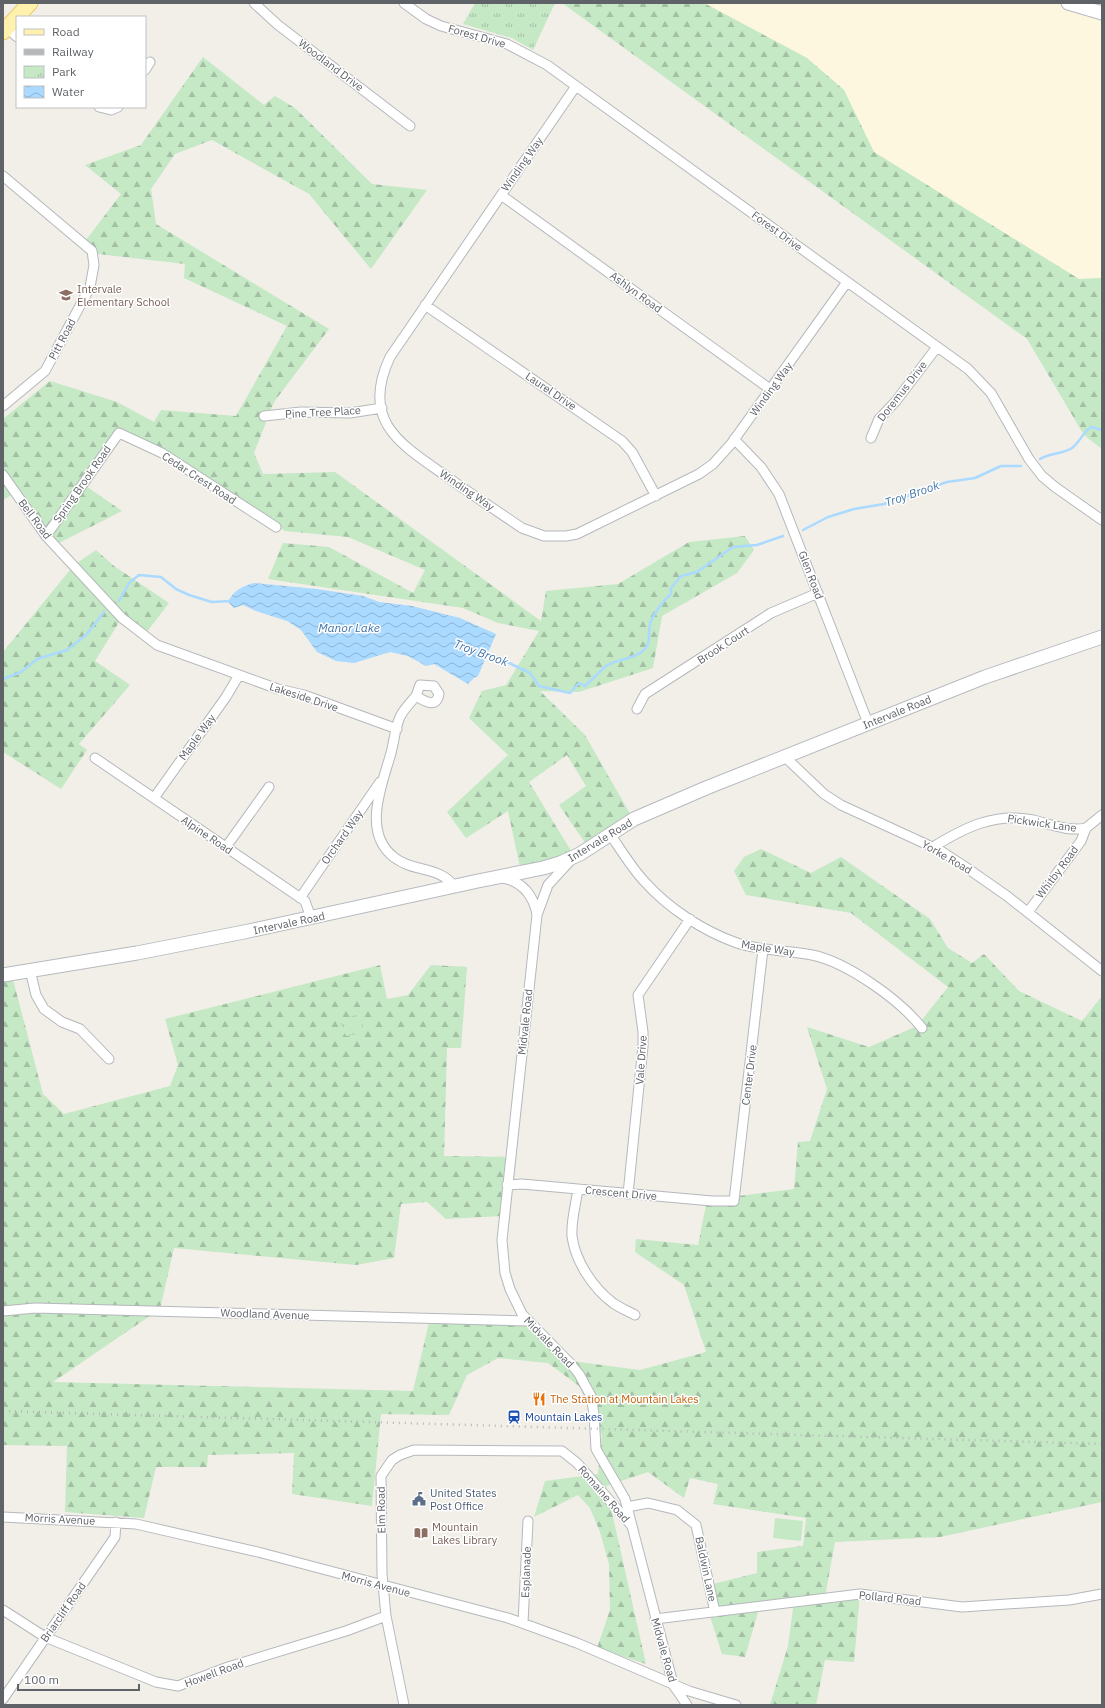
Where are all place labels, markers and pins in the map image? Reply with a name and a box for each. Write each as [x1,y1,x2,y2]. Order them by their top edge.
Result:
place label: Intervale Elementary School [77,282,170,309]
school or university icon: Intervale Elementary School [58,287,74,303]
restaurant icon: The Station at Mountain Lakes [531,1391,547,1407]
place label: The Station at Mountain Lakes [550,1392,699,1406]
station icon: Mountain Lakes [506,1409,522,1425]
place label: Mountain Lakes [525,1410,602,1424]
place label: United States Post Office [430,1486,497,1513]
public building icon: United States Post Office [411,1491,427,1507]
place label: Mountain Lakes Library [432,1520,498,1547]
library icon: Mountain Lakes Library [413,1525,429,1541]

